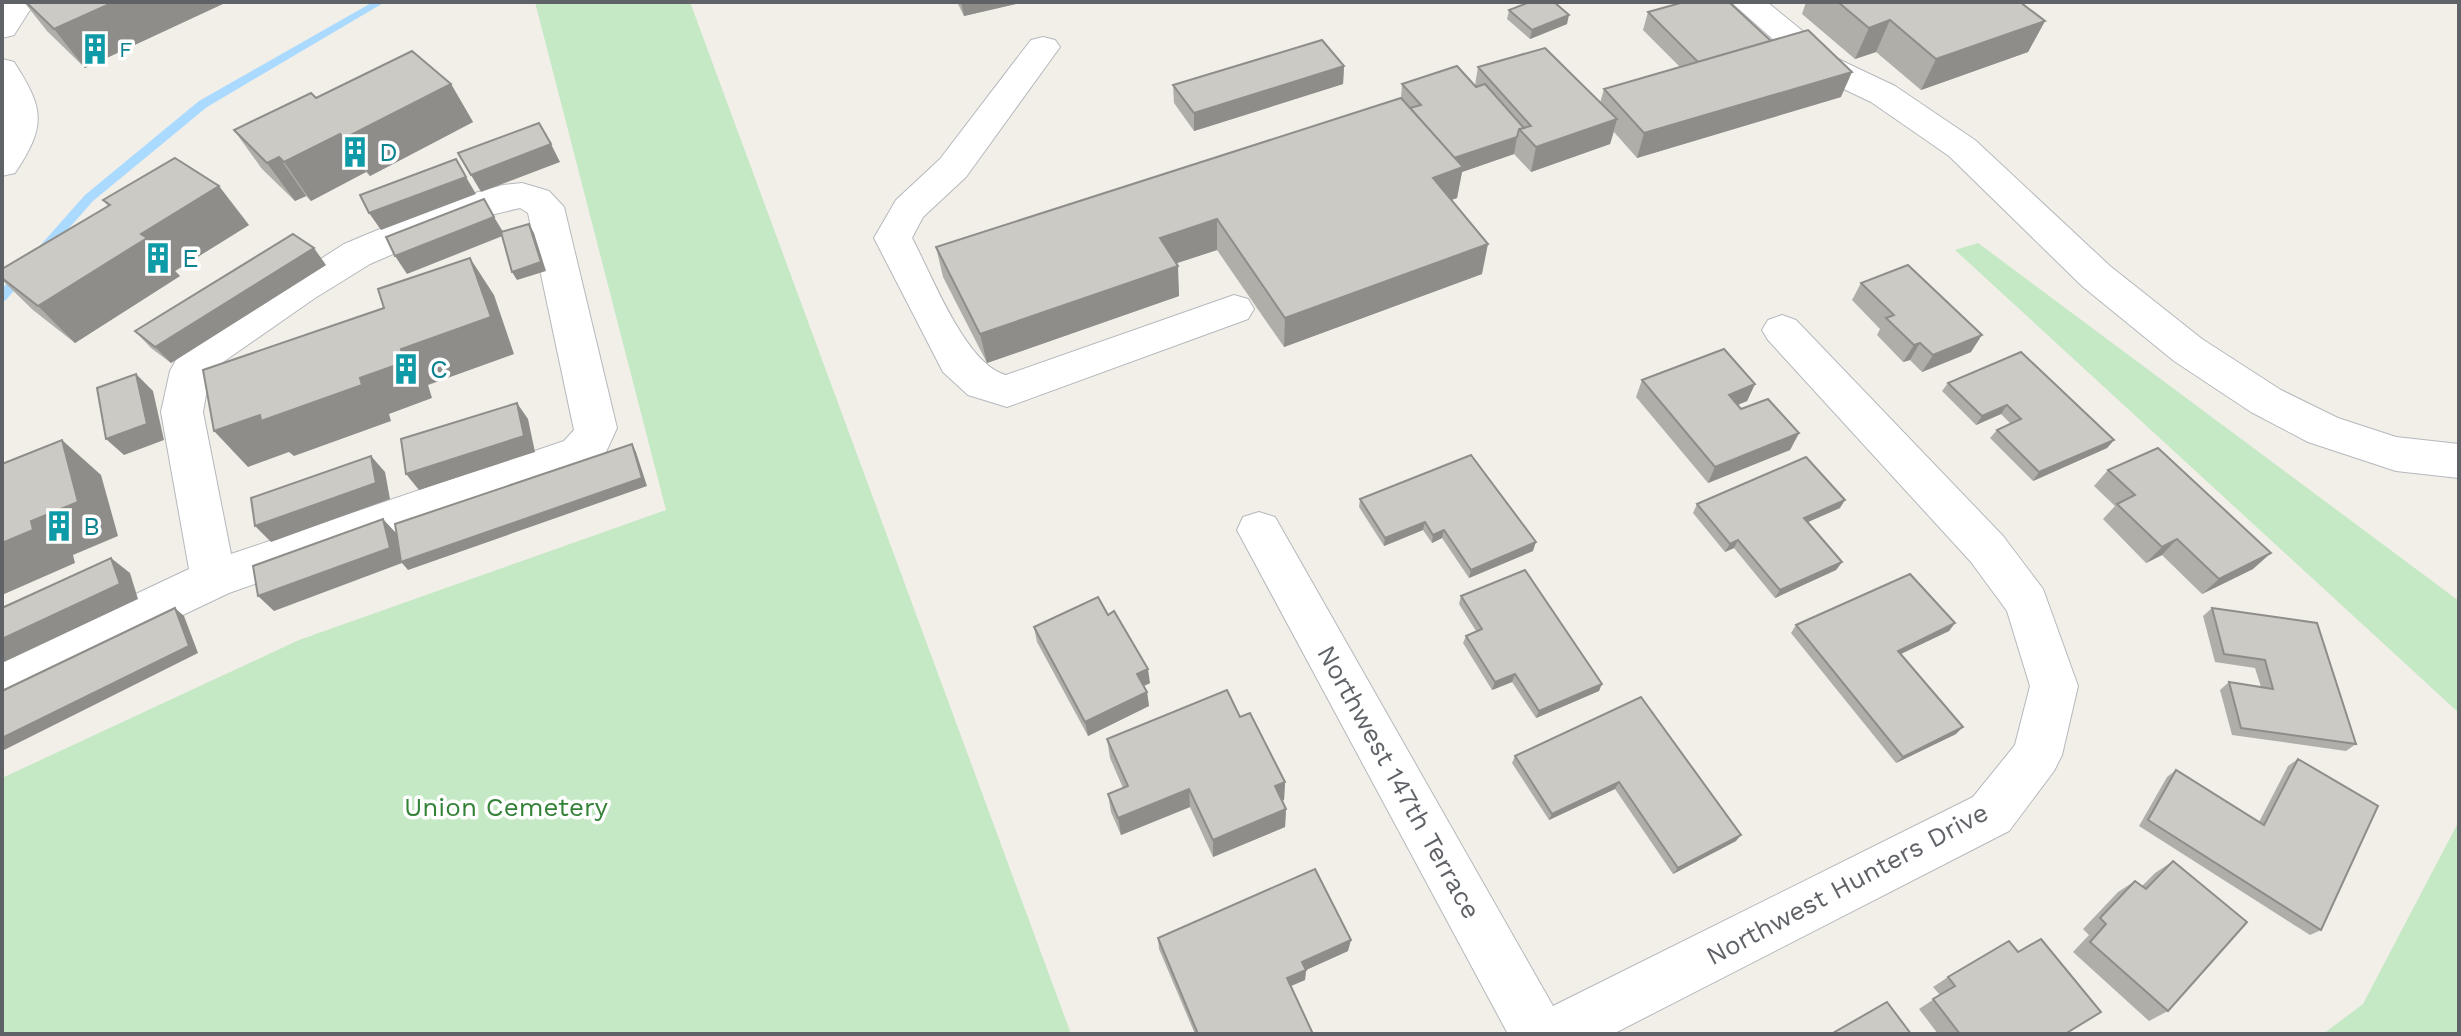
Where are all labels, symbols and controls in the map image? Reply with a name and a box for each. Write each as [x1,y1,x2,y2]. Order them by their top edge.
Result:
building icon: F [78,32,112,66]
place label: F [119,37,132,62]
building icon: D [338,135,372,169]
place label: D [379,137,398,167]
building icon: E [141,241,175,275]
place label: E [182,243,199,273]
building icon: C [389,352,423,386]
place label: C [430,354,448,384]
building icon: B [42,509,76,543]
place label: B [83,511,100,541]
street label: Northwest 147th Terrace [1311,640,1487,924]
park label: Union Cemetery [404,792,609,822]
street label: Northwest Hunters Drive [1701,797,1993,971]

